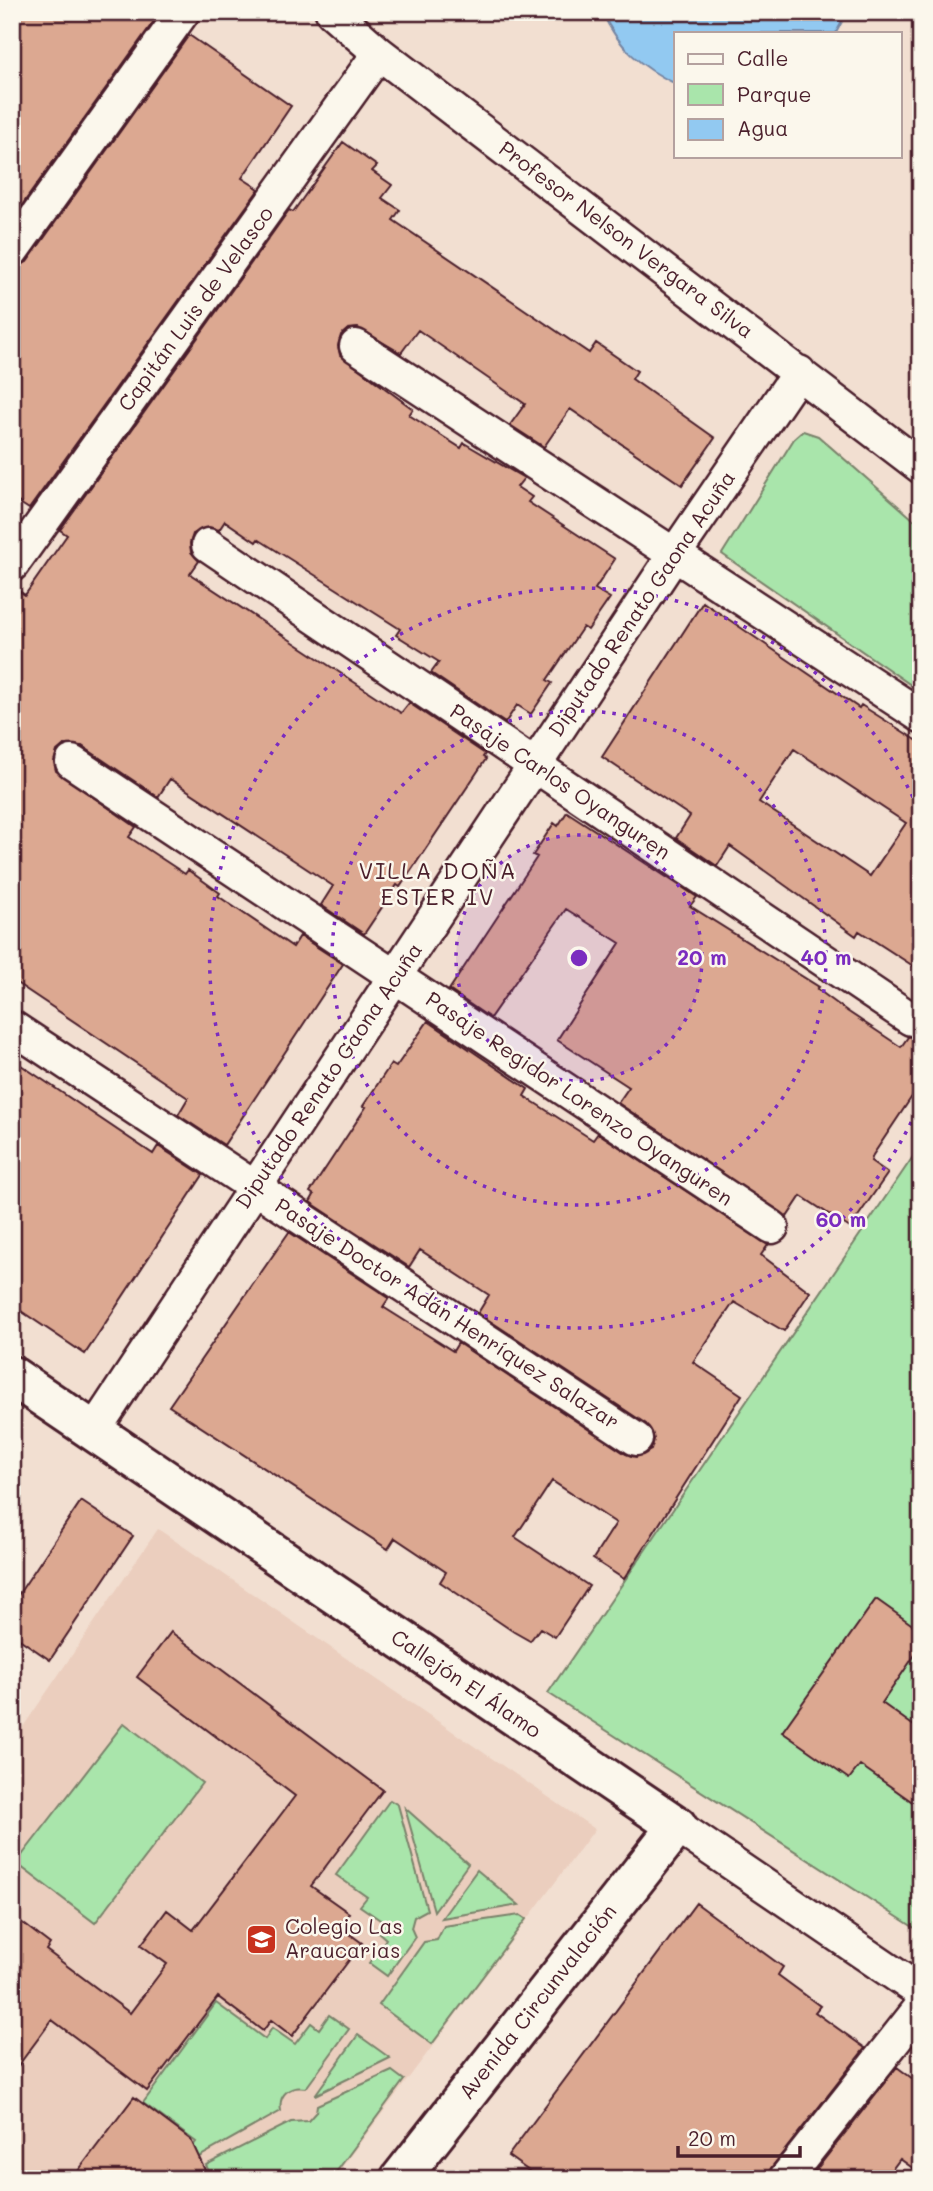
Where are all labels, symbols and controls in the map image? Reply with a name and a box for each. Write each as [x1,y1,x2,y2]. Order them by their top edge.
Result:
legend [674,32,902,158]
text: Calle [737,44,789,71]
text: Parque [737,80,811,107]
text: Agua [737,114,788,141]
street label: Profesor Nelson Vergara Silva [494,134,760,343]
street label: Capitán Luis de Velasco [111,200,278,416]
street label: Diputado Renato Gaona Acuña [541,465,740,741]
street label: Pasaje Carlos Oyanguren [445,697,676,865]
district label: VILLA DOÑA ESTER IV [358,855,518,911]
street label: Diputado Renato Gaona Acuña [228,937,427,1213]
text: 20 m [677,943,727,970]
text: 40 m [800,943,852,970]
centre of rings [567,946,591,970]
street label: Pasaje Regidor Lorenzo Oyanguren [421,985,739,1211]
street label: Pasaje Doctor Adán Henríquez Salazar [271,1191,625,1434]
text: 60 m [816,1205,866,1232]
street label: Callejón El Álamo [387,1622,547,1743]
street label: Avenida Circunvalación [452,1898,622,2104]
place label: Colegio Las Araucarias [285,1912,403,1963]
school or university icon: Colegio Las Araucarias [245,1922,279,1956]
scale bar [678,2114,800,2158]
text: 20 m [688,2124,736,2151]

